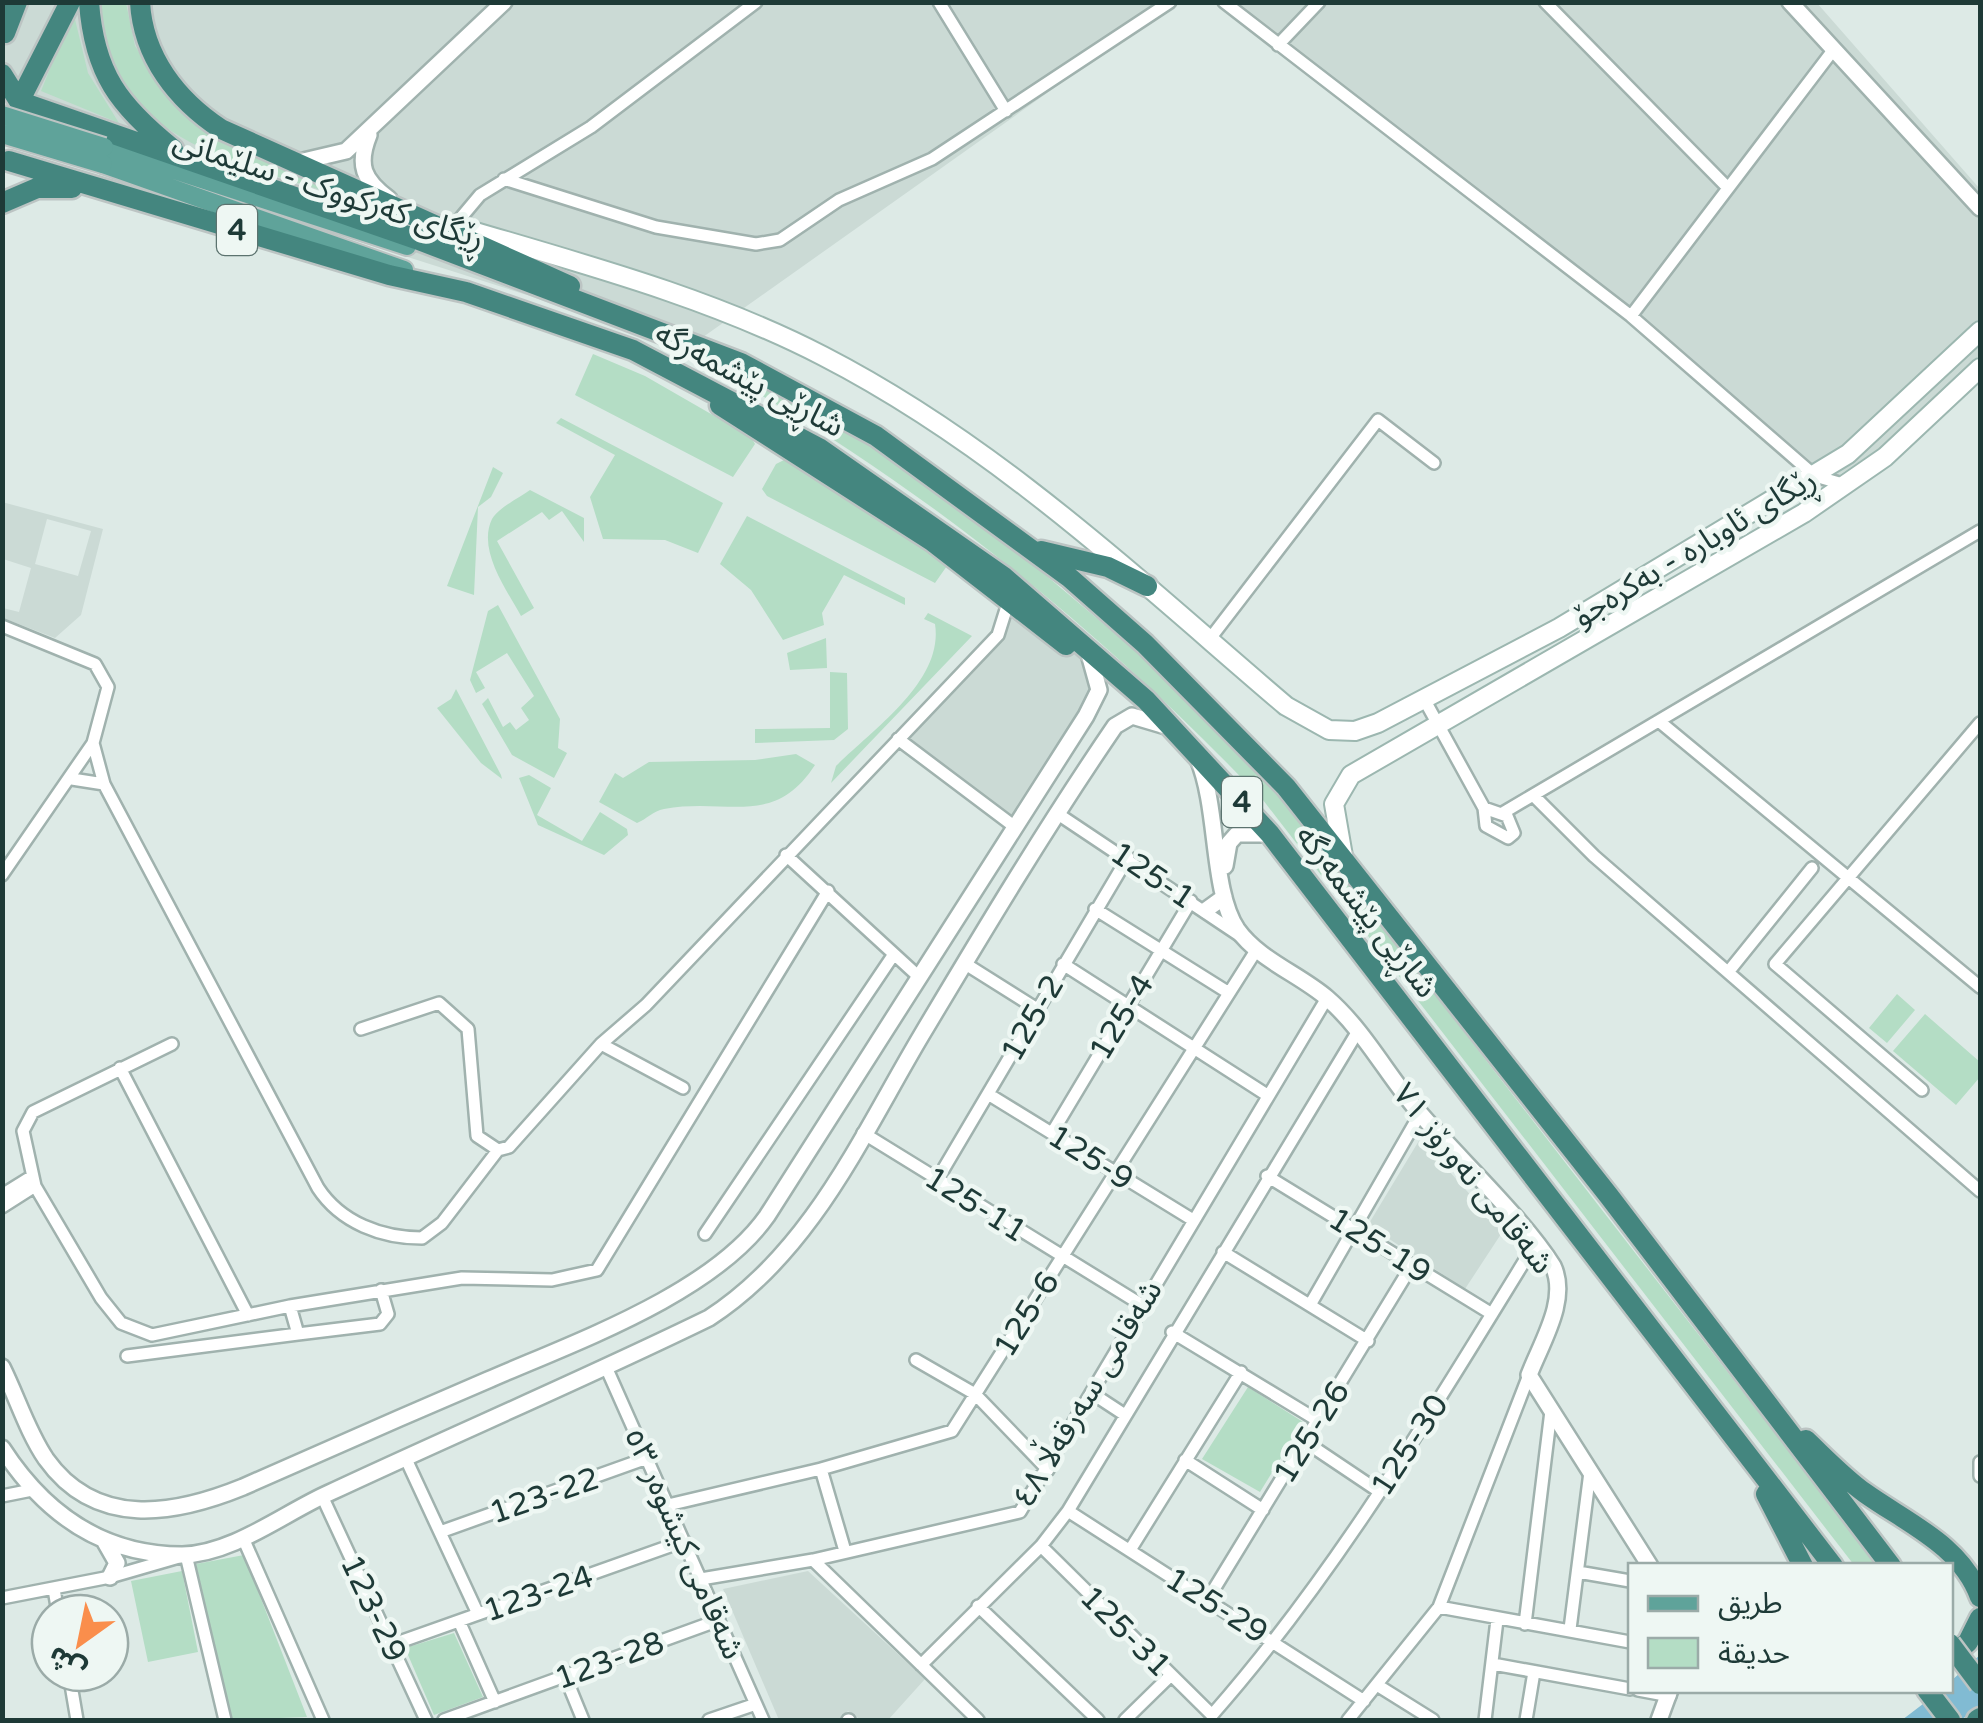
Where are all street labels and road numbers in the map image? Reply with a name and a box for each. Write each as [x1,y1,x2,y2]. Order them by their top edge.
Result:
street label: ڕێگای کەرکووک - سلێمانی [166,122,489,265]
road number: 4 [217,205,257,255]
street label: شاڕێی پێشمەرگە [645,314,851,452]
street label: ڕێگای ئاوبارە - بەکرەجۆ [1566,460,1827,641]
road number: 4 [1222,777,1262,827]
street label: شاڕێی پێشمەرگە [1282,818,1445,1010]
street label: 125-1 [1103,834,1202,918]
street label: 125-4 [1081,968,1162,1067]
street label: 125-2 [993,969,1073,1068]
street label: شەقامی نەورۆز ٧١ [1385,1076,1562,1282]
street label: 125-9 [1041,1117,1140,1199]
street label: 125-11 [917,1159,1034,1251]
street label: 125-19 [1321,1200,1438,1292]
street label: 125-6 [986,1265,1068,1364]
street label: شەقامی سەرقەڵا ٤٨ [1001,1271,1171,1514]
street label: 125-26 [1266,1374,1358,1491]
street label: 125-30 [1363,1388,1457,1504]
street label: شەقامی کیشوەر ٥٣ [616,1421,752,1665]
street label: 123-22 [484,1459,604,1532]
street label: 123-29 [332,1549,414,1668]
street label: 123-24 [478,1557,598,1630]
street label: 125-29 [1158,1560,1275,1652]
street label: 125-31 [1072,1578,1179,1685]
street label: 123-28 [549,1624,669,1698]

